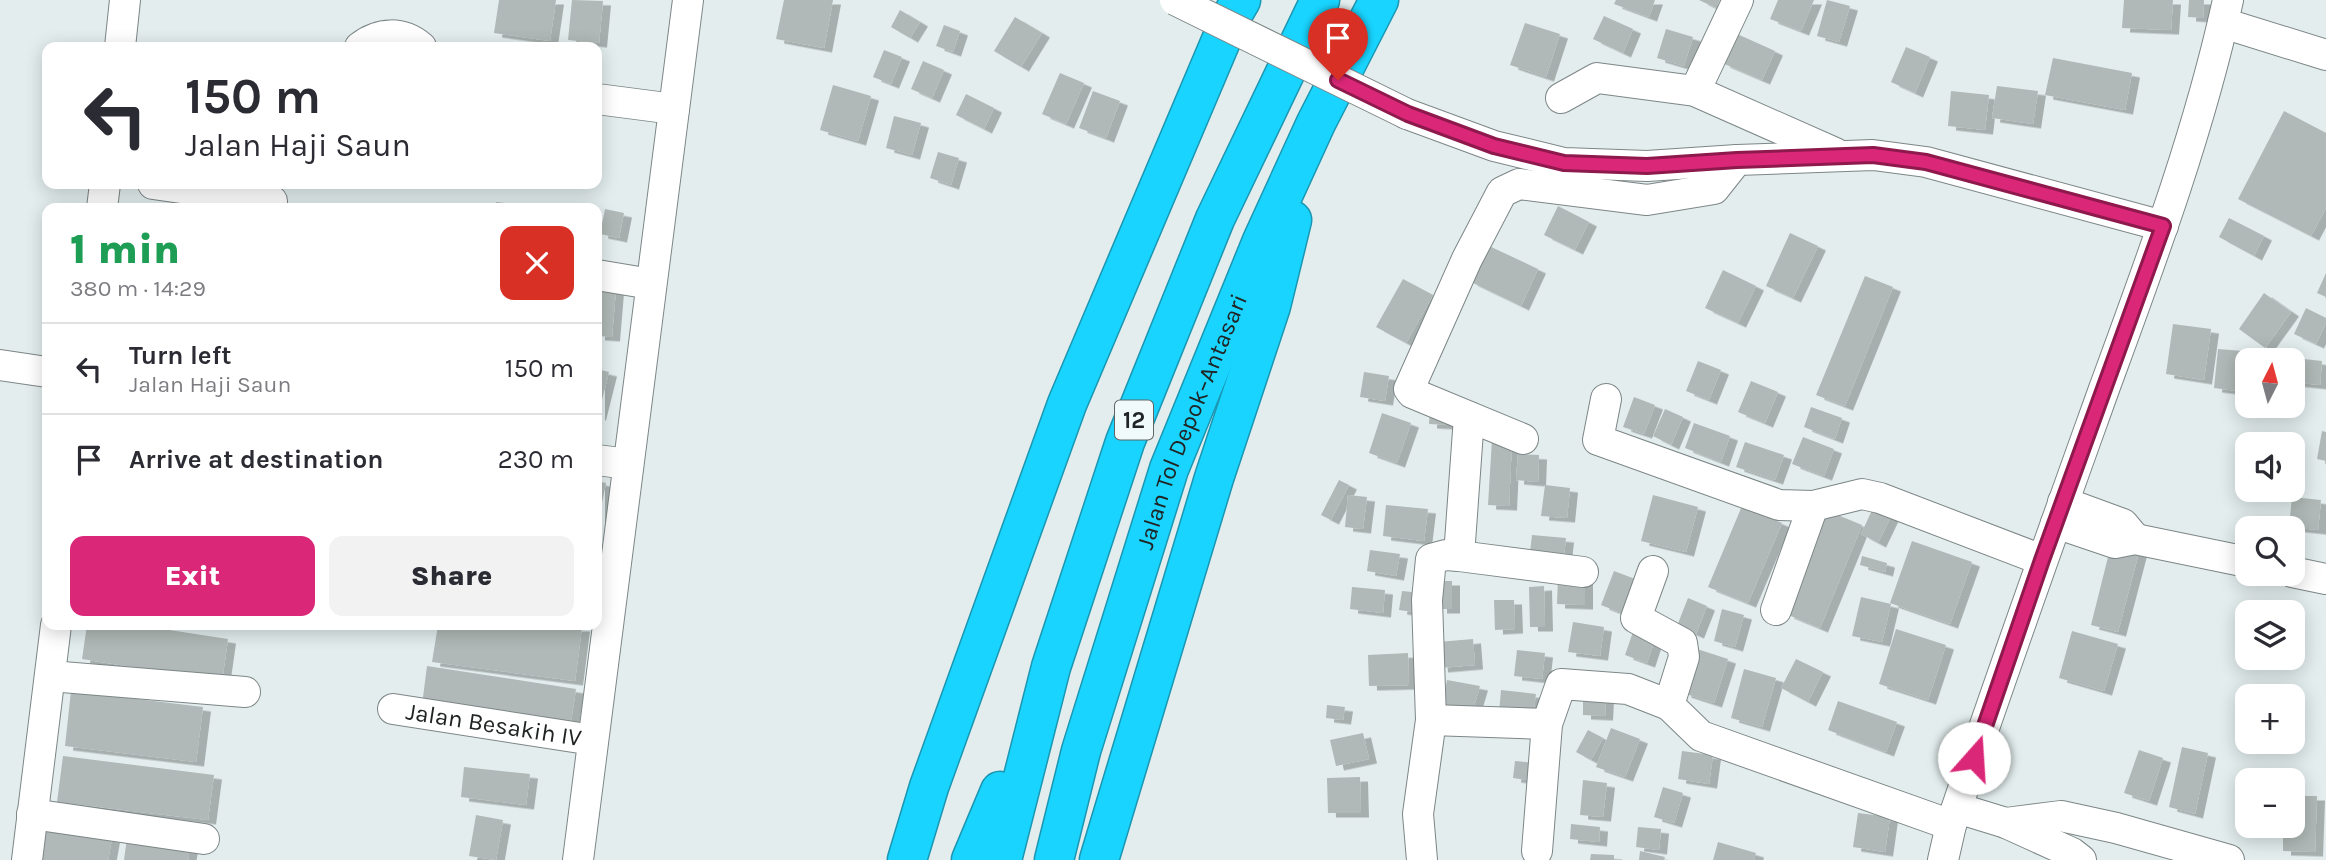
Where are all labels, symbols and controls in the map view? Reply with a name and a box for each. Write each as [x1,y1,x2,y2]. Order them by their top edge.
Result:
pin [1308,8,1368,80]
icon: arrive [1319,19,1357,57]
text: 150 m [185,68,321,125]
icon: left [70,70,161,161]
text: Jalan Haji Saun [185,127,411,164]
text: 1 min [70,224,180,274]
button: close [500,226,574,300]
text: 380 m · 14:29 [70,275,206,302]
street label: Jalan Tol Depok–Antasari [1131,290,1253,553]
text: Turn left [129,340,231,371]
north arrow [2235,348,2305,418]
map controls [2235,348,2305,838]
icon: left [70,350,108,388]
text: 150 m [505,353,574,384]
text: Jalan Haji Saun [129,371,291,398]
road number: 12 [1115,400,1153,440]
button: sound [2235,432,2305,502]
icon: arrive [70,441,108,479]
text: Arrive at destination [129,444,383,475]
text: 230 m [498,444,574,475]
button: search [2235,516,2305,586]
button: Exit [70,536,315,616]
button: Share [329,536,574,616]
button: layers [2235,600,2305,670]
button: + [2235,684,2305,754]
street label: Jalan Besakih IV [404,697,584,752]
position arrow [1937,721,2011,795]
button: − [2235,768,2305,838]

